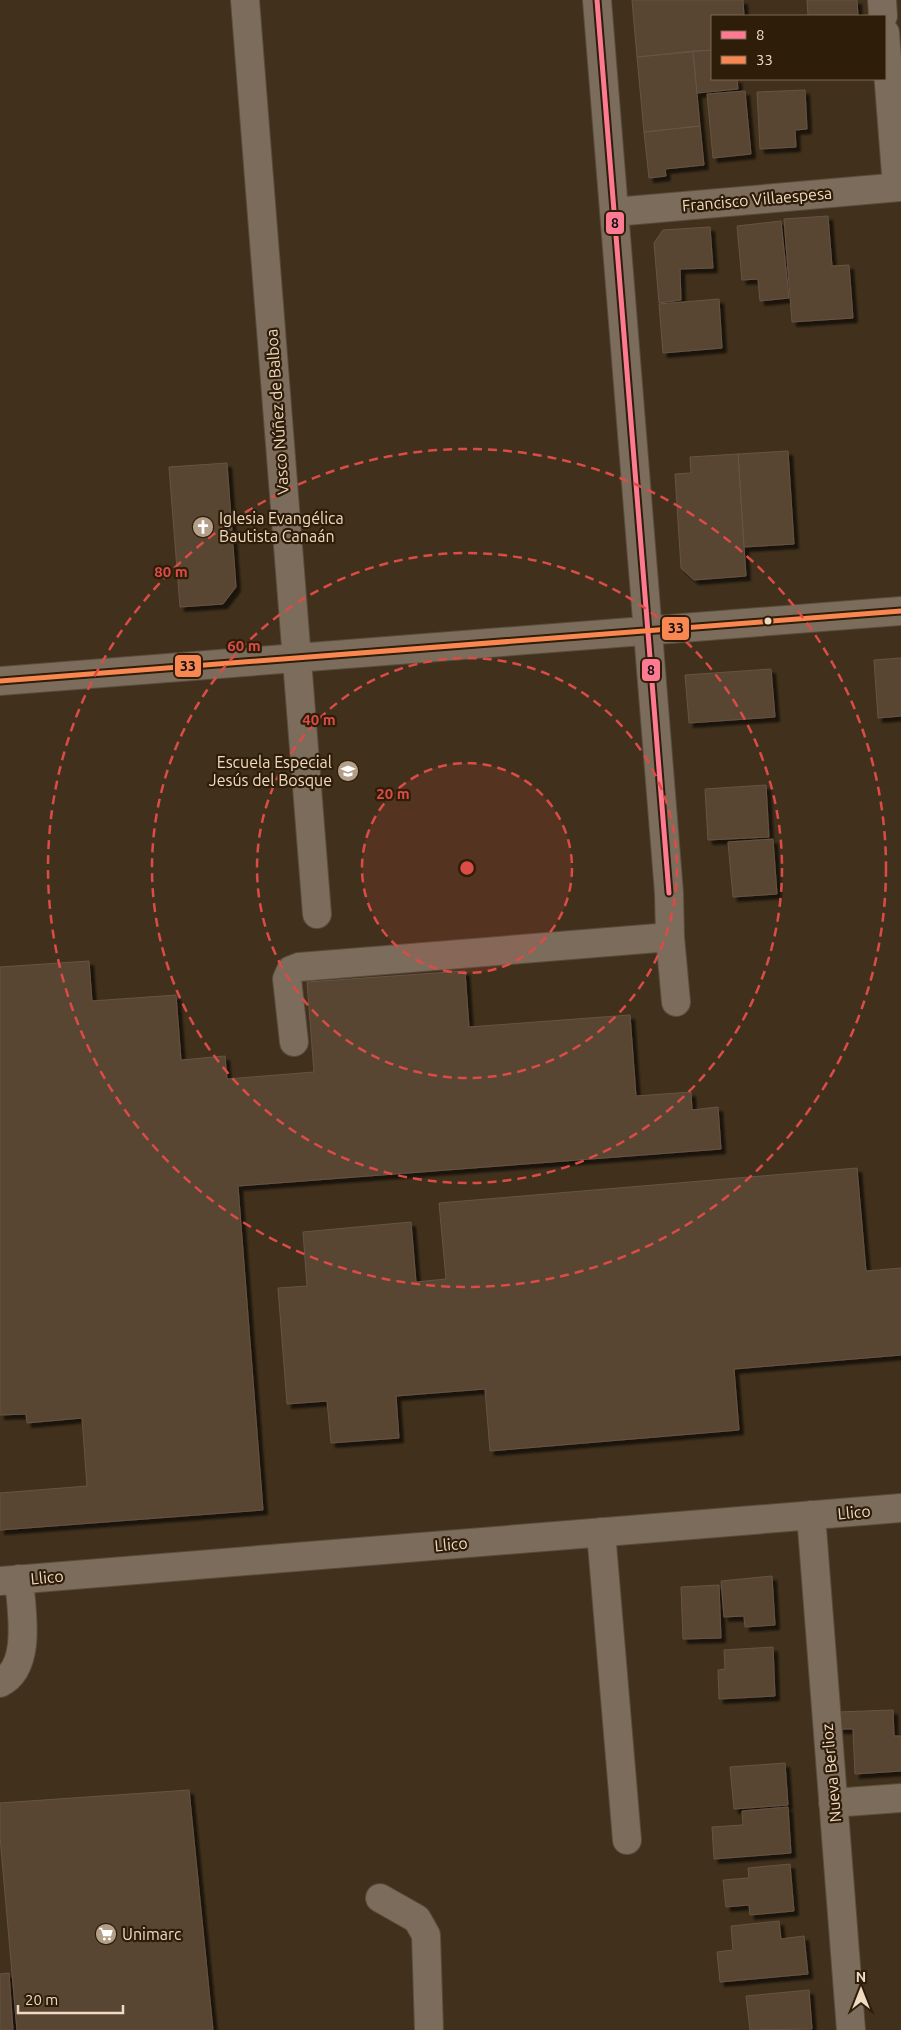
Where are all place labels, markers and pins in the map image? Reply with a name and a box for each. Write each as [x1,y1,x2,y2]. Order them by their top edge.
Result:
place label: Iglesia Evangélica Bautista Canaán [219,509,344,545]
church icon: Iglesia Evangélica Bautista Canaán [191,515,215,539]
unlabelled marker [763,616,773,626]
place label: Escuela Especial Jesús del Bosque [209,753,332,789]
school or university icon: Escuela Especial Jesús del Bosque [336,759,360,783]
centre of rings [458,859,476,877]
supermarket icon: Unimarc [94,1922,118,1946]
place label: Unimarc [122,1925,182,1943]

